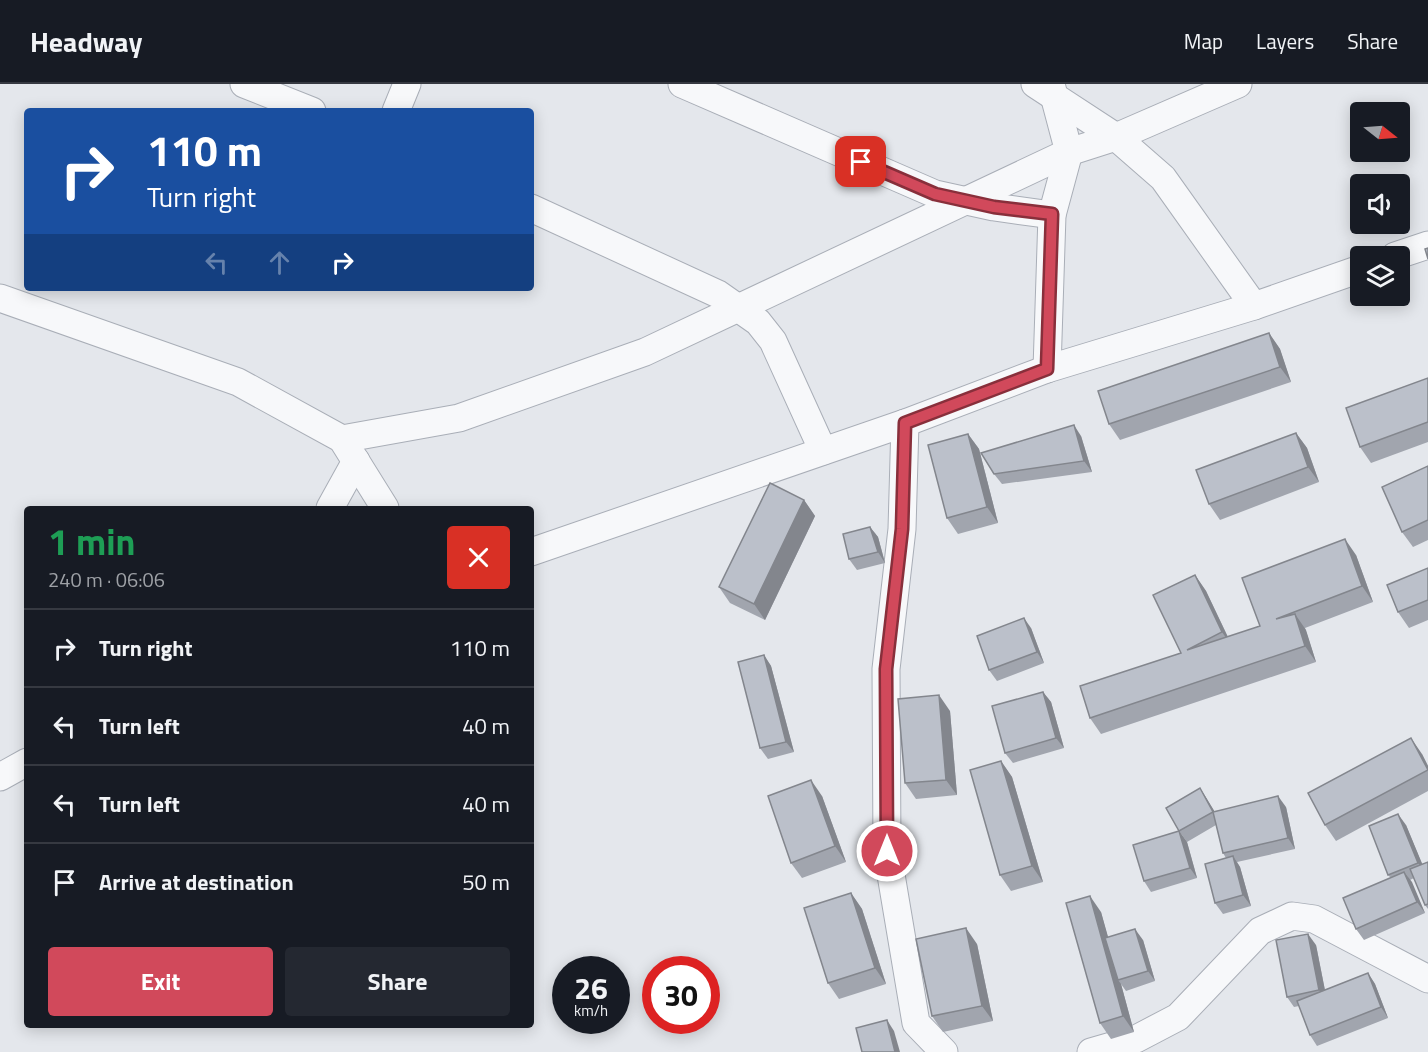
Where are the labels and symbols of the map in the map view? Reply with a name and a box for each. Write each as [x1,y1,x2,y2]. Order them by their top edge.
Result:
north arrow [1350,102,1410,162]
pin [835,136,886,187]
position arrow [855,819,919,883]
speed limit sign: 30 [642,956,720,1034]

